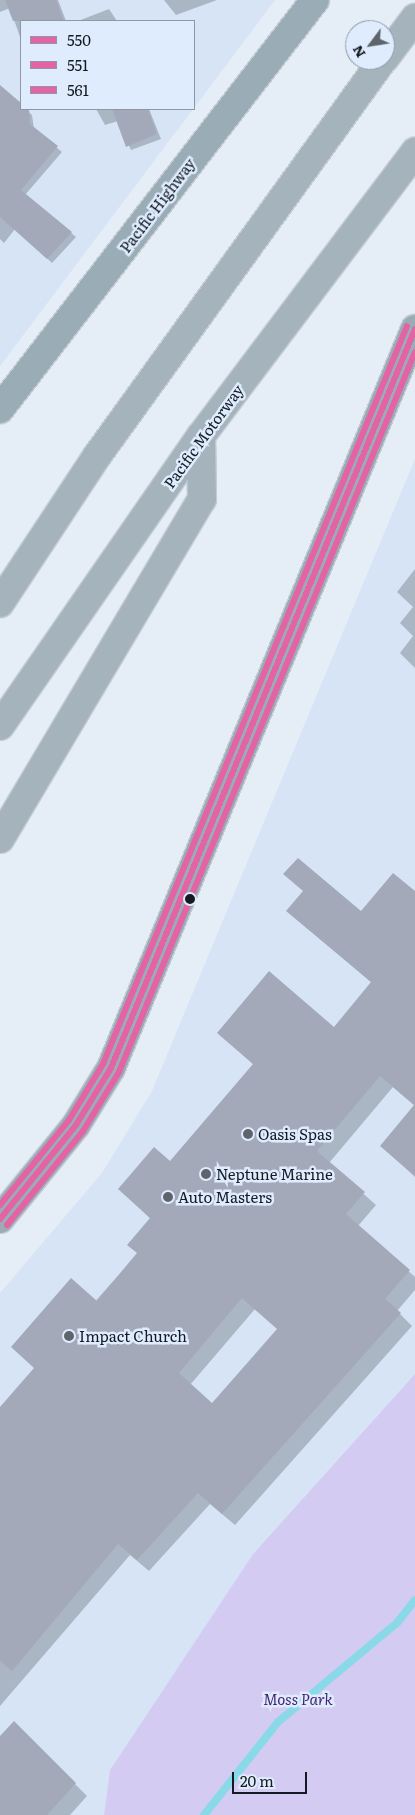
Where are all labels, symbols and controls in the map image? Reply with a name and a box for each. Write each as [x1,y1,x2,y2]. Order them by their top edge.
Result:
legend [20,20,195,110]
north arrow [345,20,395,70]
text: 550 [67,28,91,51]
text: N [346,42,370,62]
text: 551 [67,53,88,76]
text: 561 [67,78,89,101]
street label: Pacific Highway [116,154,198,256]
street label: Pacific Motorway [159,381,247,491]
unlabelled marker [185,894,195,904]
place label: Oasis Spas [258,1125,332,1143]
marker: Oasis Spas [242,1128,254,1140]
place label: Neptune Marine [216,1165,333,1183]
marker: Neptune Marine [200,1168,212,1180]
place label: Auto Masters [178,1188,272,1206]
marker: Auto Masters [162,1191,174,1203]
place label: Impact Church [79,1327,187,1345]
marker: Impact Church [63,1330,75,1342]
park label: Moss Park [263,1690,333,1708]
scale bar [235,1762,310,1794]
text: 20 m [240,1769,274,1792]

